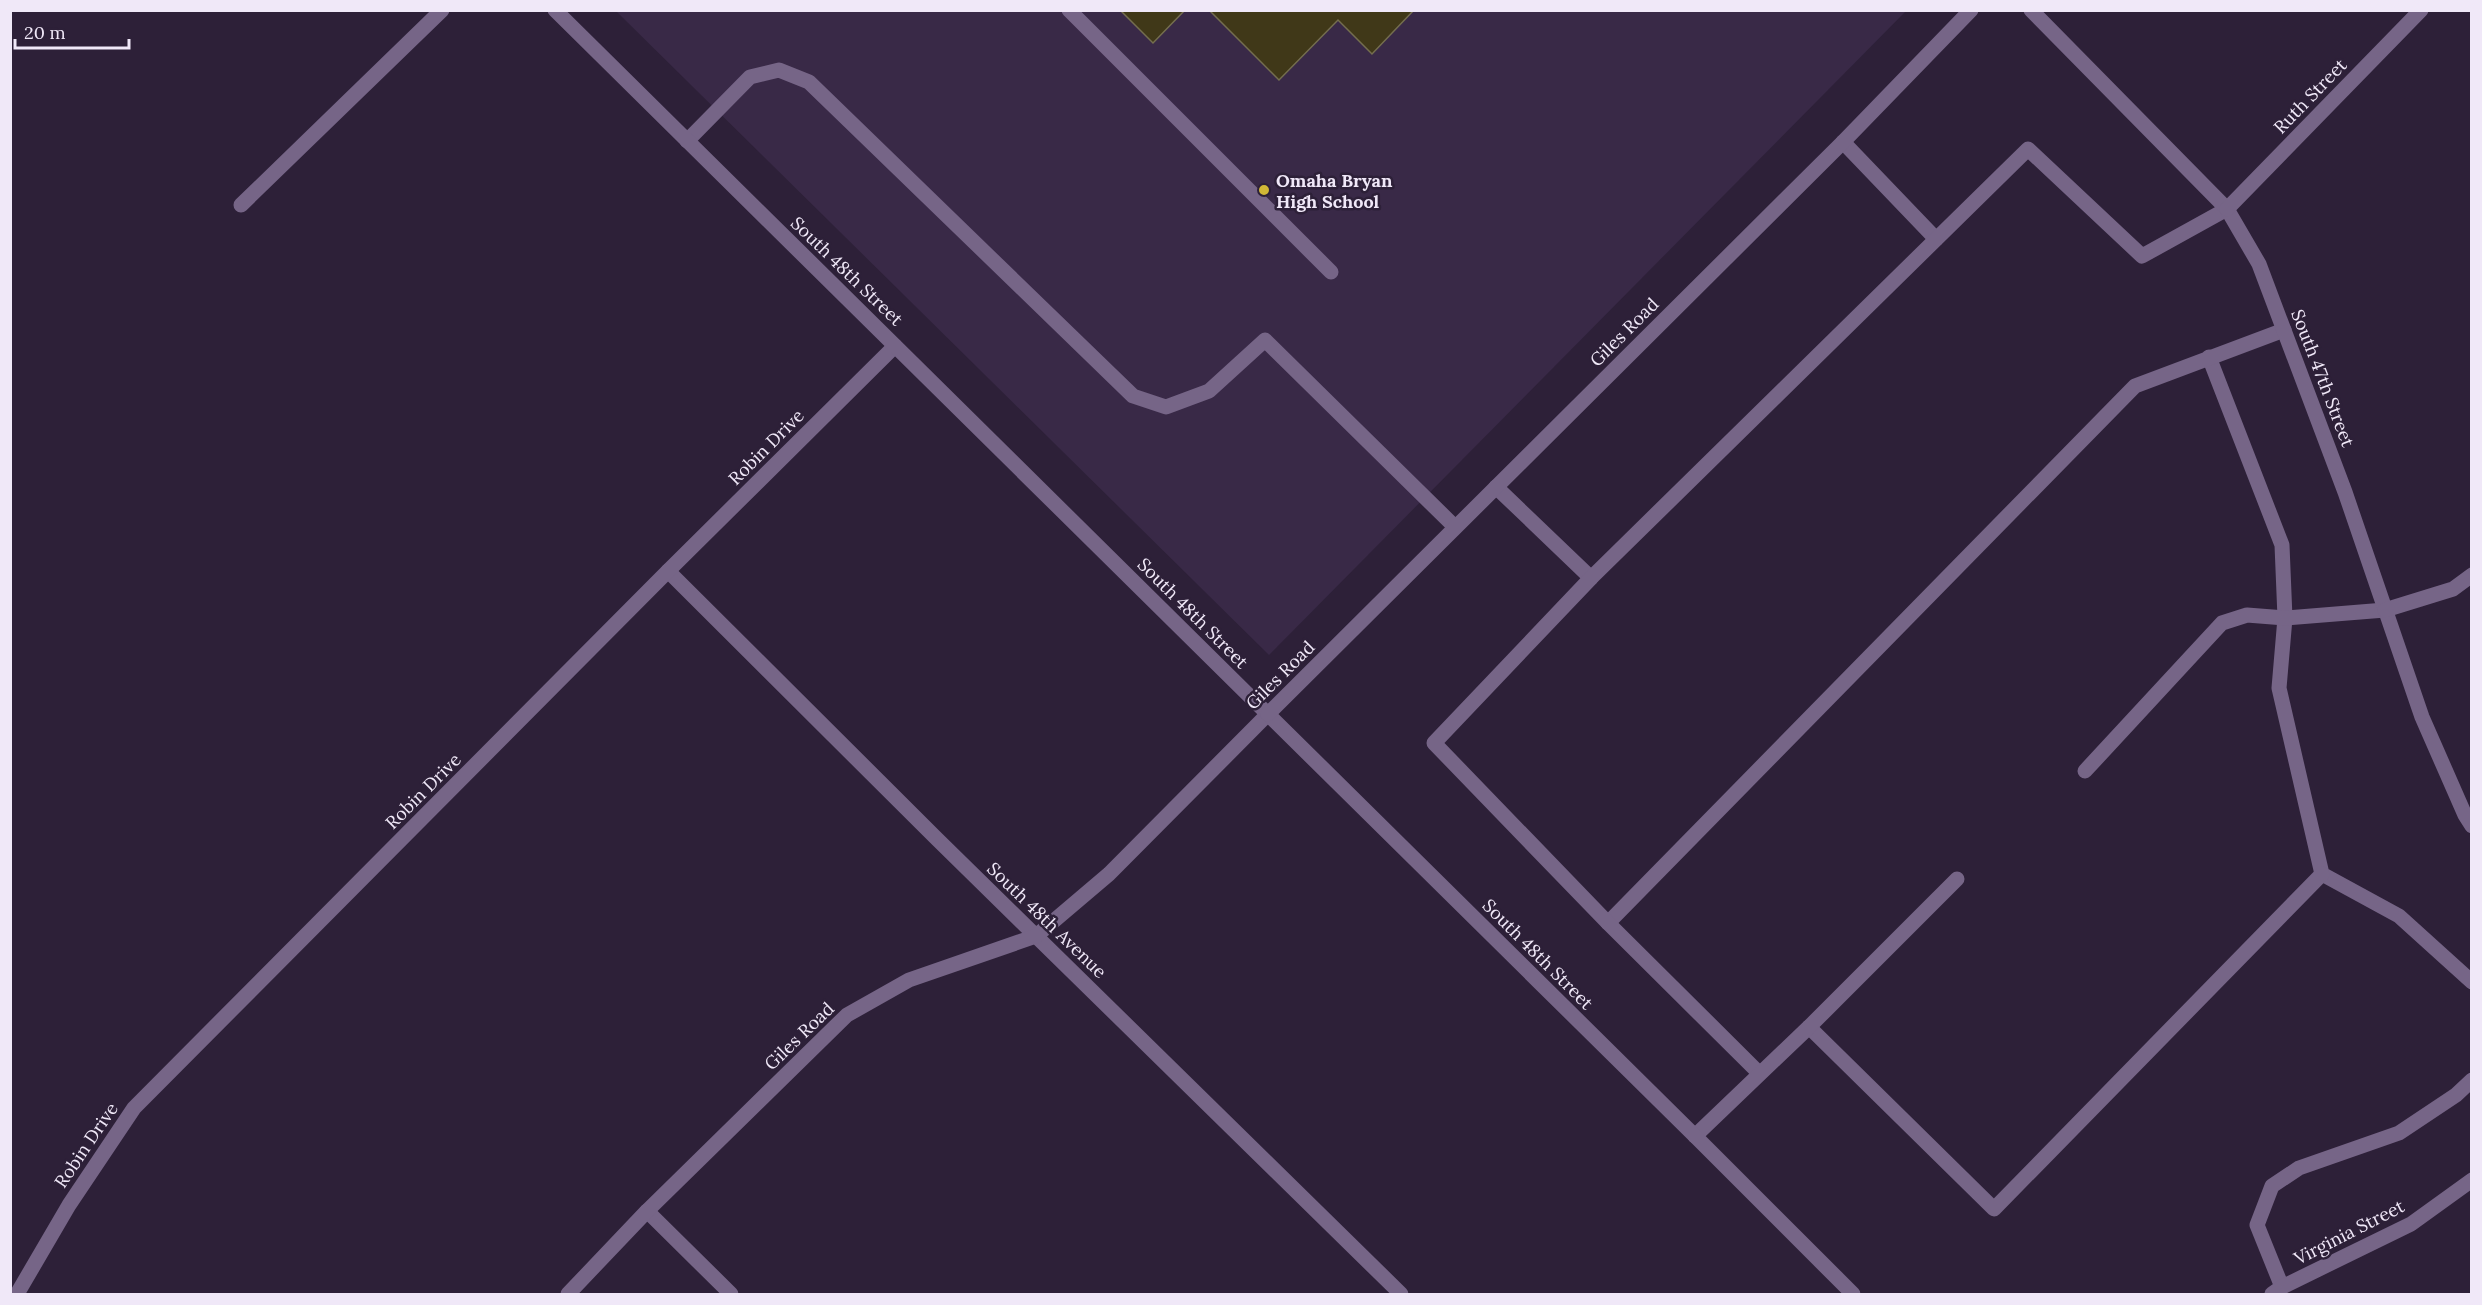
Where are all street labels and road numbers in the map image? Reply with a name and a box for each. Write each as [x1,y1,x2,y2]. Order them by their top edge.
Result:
street label: Ruth Street [2269,54,2351,138]
street label: South 48th Street [786,212,908,330]
street label: Giles Road [1585,293,1663,371]
street label: South 47th Street [2286,306,2360,450]
street label: Robin Drive [723,404,809,490]
street label: South 48th Street [1133,553,1253,673]
street label: Giles Road [1241,636,1319,714]
street label: Robin Drive [380,748,466,834]
street label: South 48th Avenue [982,857,1112,983]
street label: South 48th Street [1478,894,1598,1014]
street label: Giles Road [759,997,839,1075]
street label: Robin Drive [49,1098,123,1192]
street label: Virginia Street [2289,1194,2408,1270]

